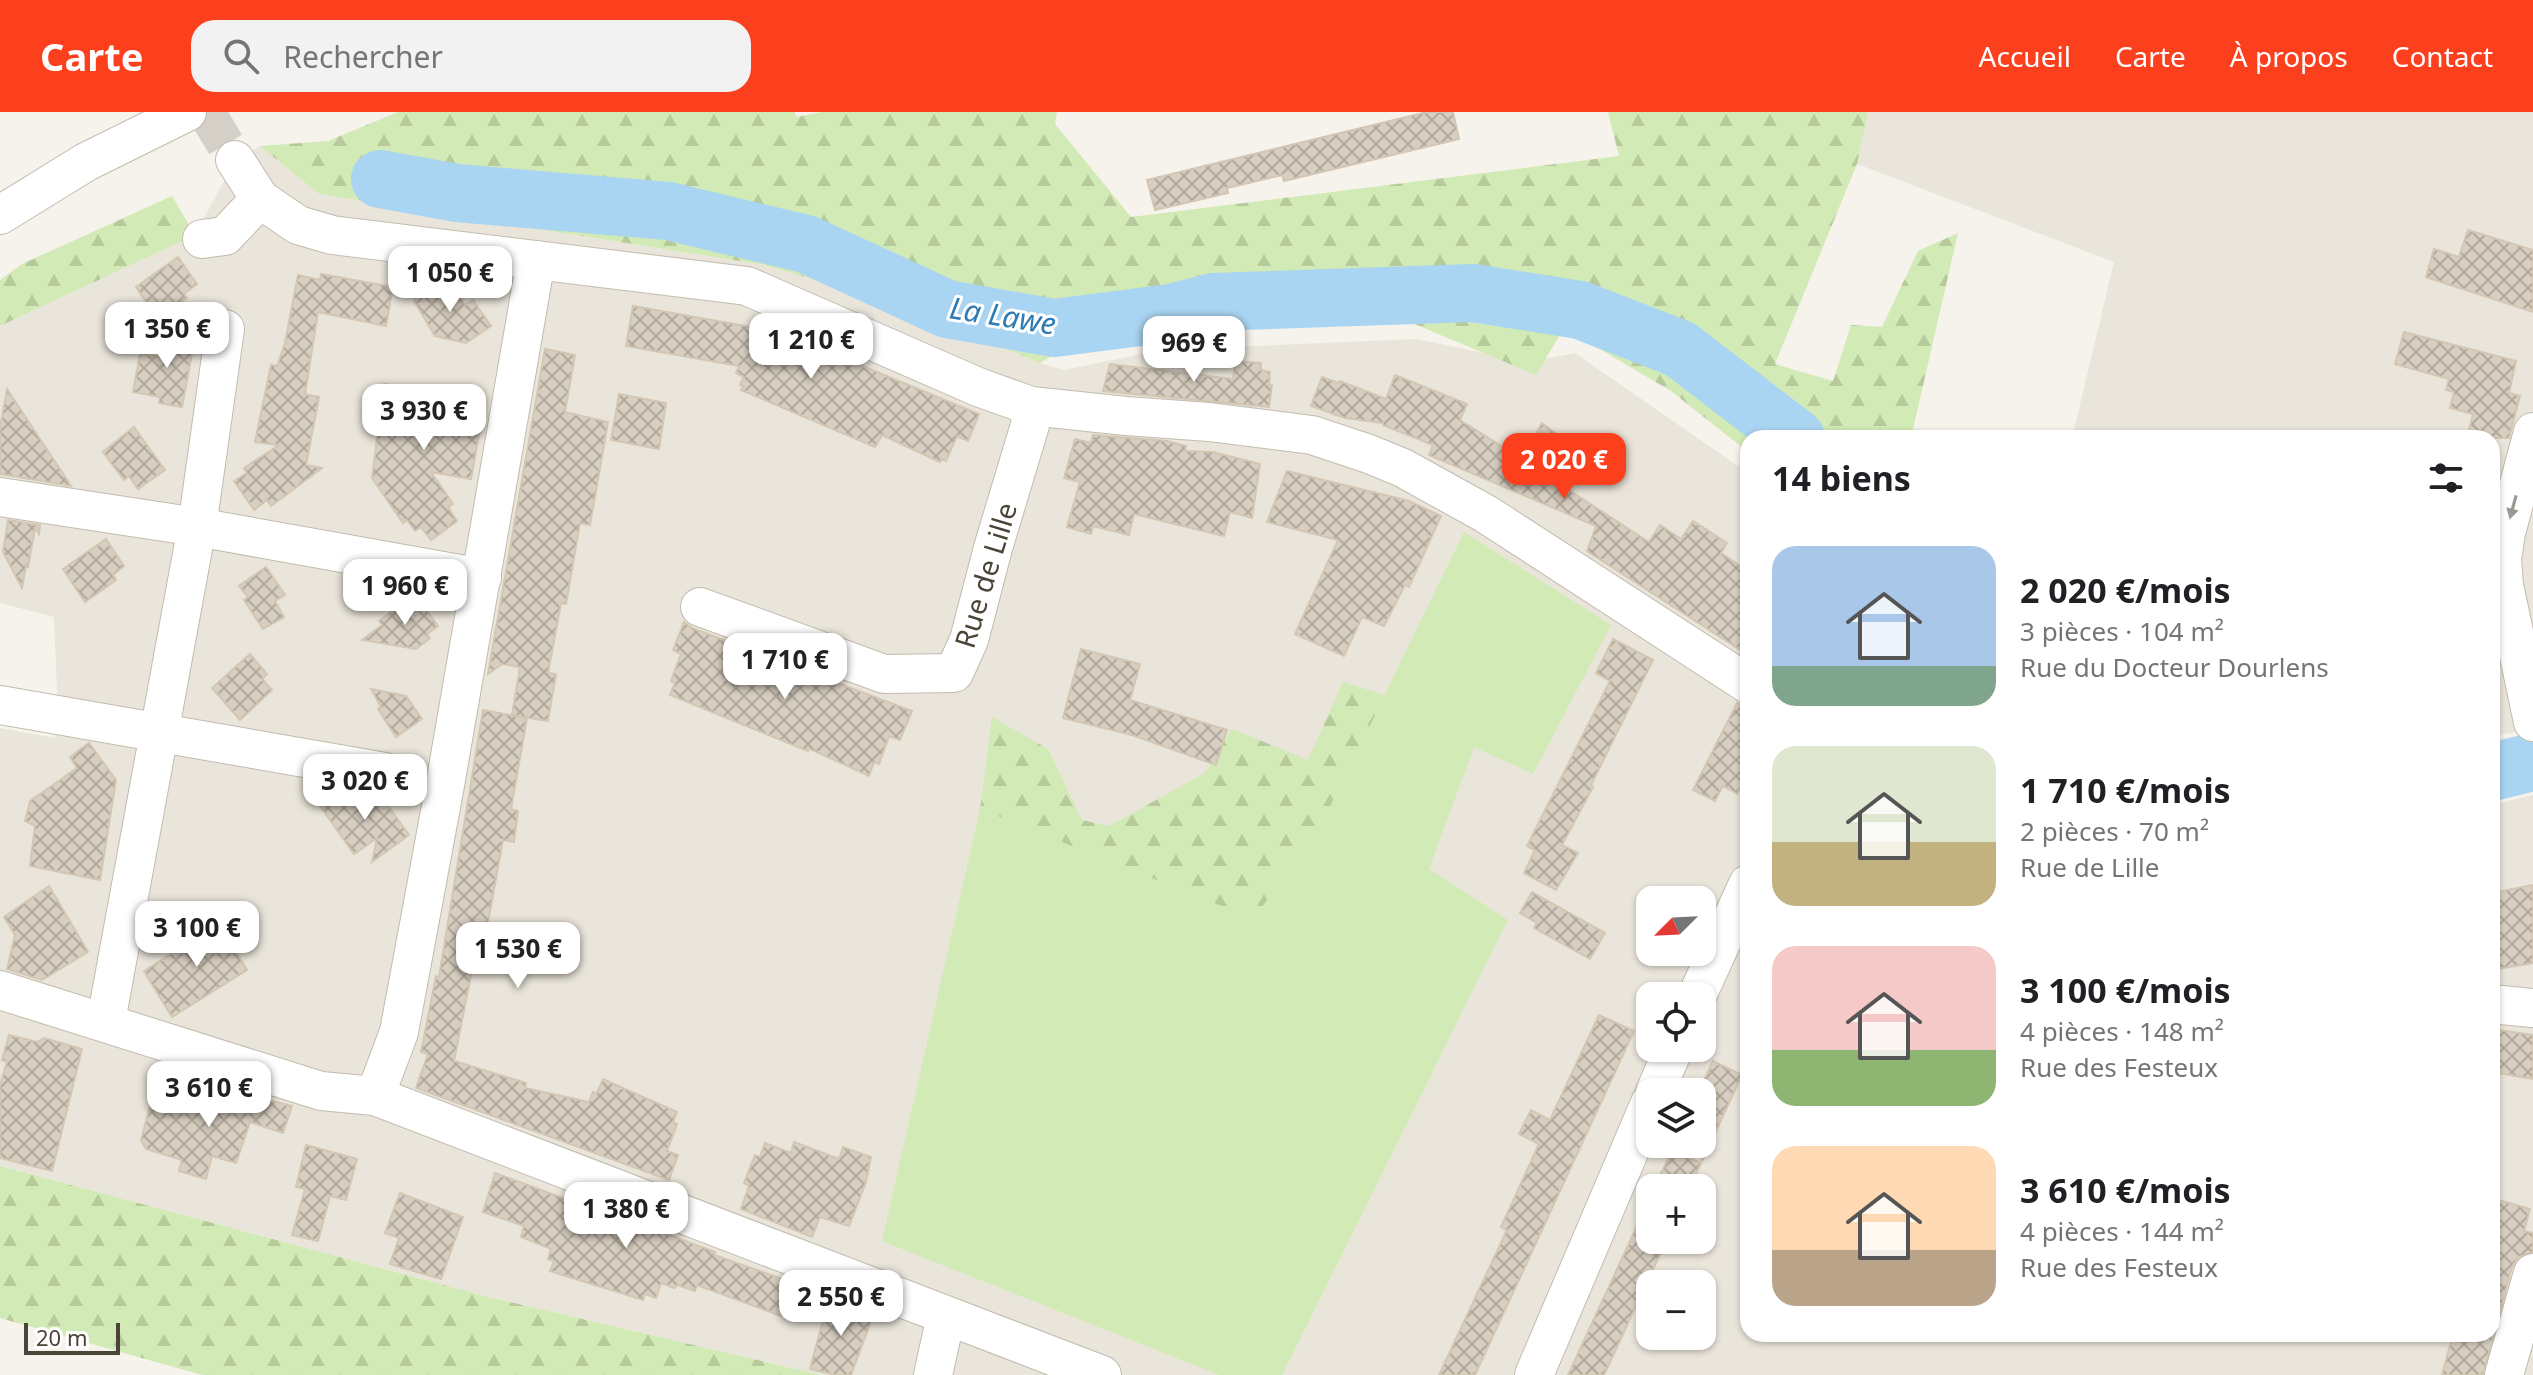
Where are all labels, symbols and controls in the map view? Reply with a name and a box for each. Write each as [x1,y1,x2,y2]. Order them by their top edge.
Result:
search box [191,20,751,92]
text: Carte [40,30,143,82]
icon: search [219,34,263,78]
text: Rechercher [283,36,443,77]
text: Accueil [1979,37,2071,75]
text: Carte [2115,37,2186,75]
text: À propos [2230,37,2348,75]
text: Contact [2392,37,2493,75]
pin: 1 050 € [376,246,524,314]
text: 1 050 € [406,254,494,290]
water label: La Lawe [947,286,1059,344]
pin: 1 350 € [93,302,241,370]
text: 1 350 € [123,310,211,346]
pin: 1 210 € [737,313,885,381]
pin: 969 € [1138,316,1250,384]
text: 1 210 € [767,321,855,357]
text: 969 € [1161,324,1227,360]
pin: 3 930 € [350,384,498,452]
text: 3 930 € [380,392,468,428]
pin: 2 020 € [1490,433,1638,501]
text: 2 020 € [1520,441,1608,477]
text: 14 biens [1772,455,1911,501]
icon: filters [2424,456,2468,500]
one-way arrow [2506,496,2519,520]
street label: Rue de Lille [945,498,1025,652]
pin: 1 960 € [331,559,479,627]
text: 1 960 € [361,567,449,603]
text: 2 020 €/mois [2020,567,2231,613]
icon: home [1836,578,1932,674]
text: 3 pièces · 104 m² [2020,613,2224,649]
pin: 1 710 € [711,633,859,701]
text: 1 710 € [741,641,829,677]
text: Rue du Docteur Dourlens [2020,649,2329,685]
pin: 3 020 € [291,754,439,822]
text: 3 020 € [321,762,409,798]
text: 1 710 €/mois [2020,767,2231,813]
icon: home [1836,778,1932,874]
text: 2 pièces · 70 m² [2020,813,2209,849]
text: Rue de Lille [2020,849,2160,885]
north arrow [1636,886,1716,966]
map controls [1636,886,1716,1350]
pin: 3 100 € [123,901,271,969]
text: 3 100 € [153,909,241,945]
pin: 1 530 € [444,922,592,990]
text: 1 530 € [474,930,562,966]
text: 3 100 €/mois [2020,967,2231,1013]
icon: home [1836,978,1932,1074]
button: locate [1636,982,1716,1062]
text: 4 pièces · 148 m² [2020,1013,2224,1049]
text: Rue des Festeux [2020,1049,2218,1085]
pin: 3 610 € [135,1061,283,1129]
text: 3 610 € [165,1069,253,1105]
button: layers [1636,1078,1716,1158]
text: 3 610 €/mois [2020,1167,2231,1213]
button: + [1636,1174,1716,1254]
icon: home [1836,1178,1932,1274]
pin: 1 380 € [552,1182,700,1250]
text: 1 380 € [582,1190,670,1226]
text: 4 pièces · 144 m² [2020,1213,2224,1249]
text: Rue des Festeux [2020,1249,2218,1285]
pin: 2 550 € [767,1270,915,1338]
button: − [1636,1270,1716,1350]
text: 2 550 € [797,1278,885,1314]
scale bar [24,1319,120,1355]
text: 20 m [36,1322,87,1352]

